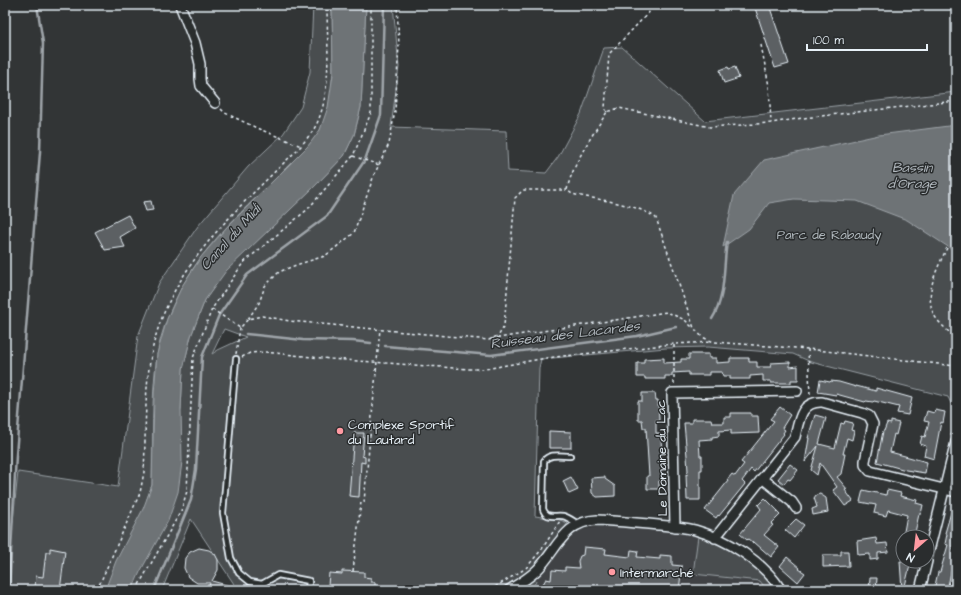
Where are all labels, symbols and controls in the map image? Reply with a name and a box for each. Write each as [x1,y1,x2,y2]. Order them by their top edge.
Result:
scale bar [807,26,927,52]
text: 100 m [813,32,844,49]
water label: Bassin d'Orage [888,158,938,194]
water label: Canal du Midi [196,199,267,275]
park label: Parc de Rabaudy [777,226,881,245]
water label: Ruisseau des Lacardes [489,316,642,354]
street label: Le Domaine du Lac [652,399,672,516]
place label: Complexe Sportif du Lautard [348,416,455,449]
marker: Complexe Sportif du Lautard [335,426,345,436]
north arrow [895,529,935,569]
text: N [904,549,917,566]
place label: Intermarché [620,564,694,582]
marker: Intermarché [607,567,617,577]

